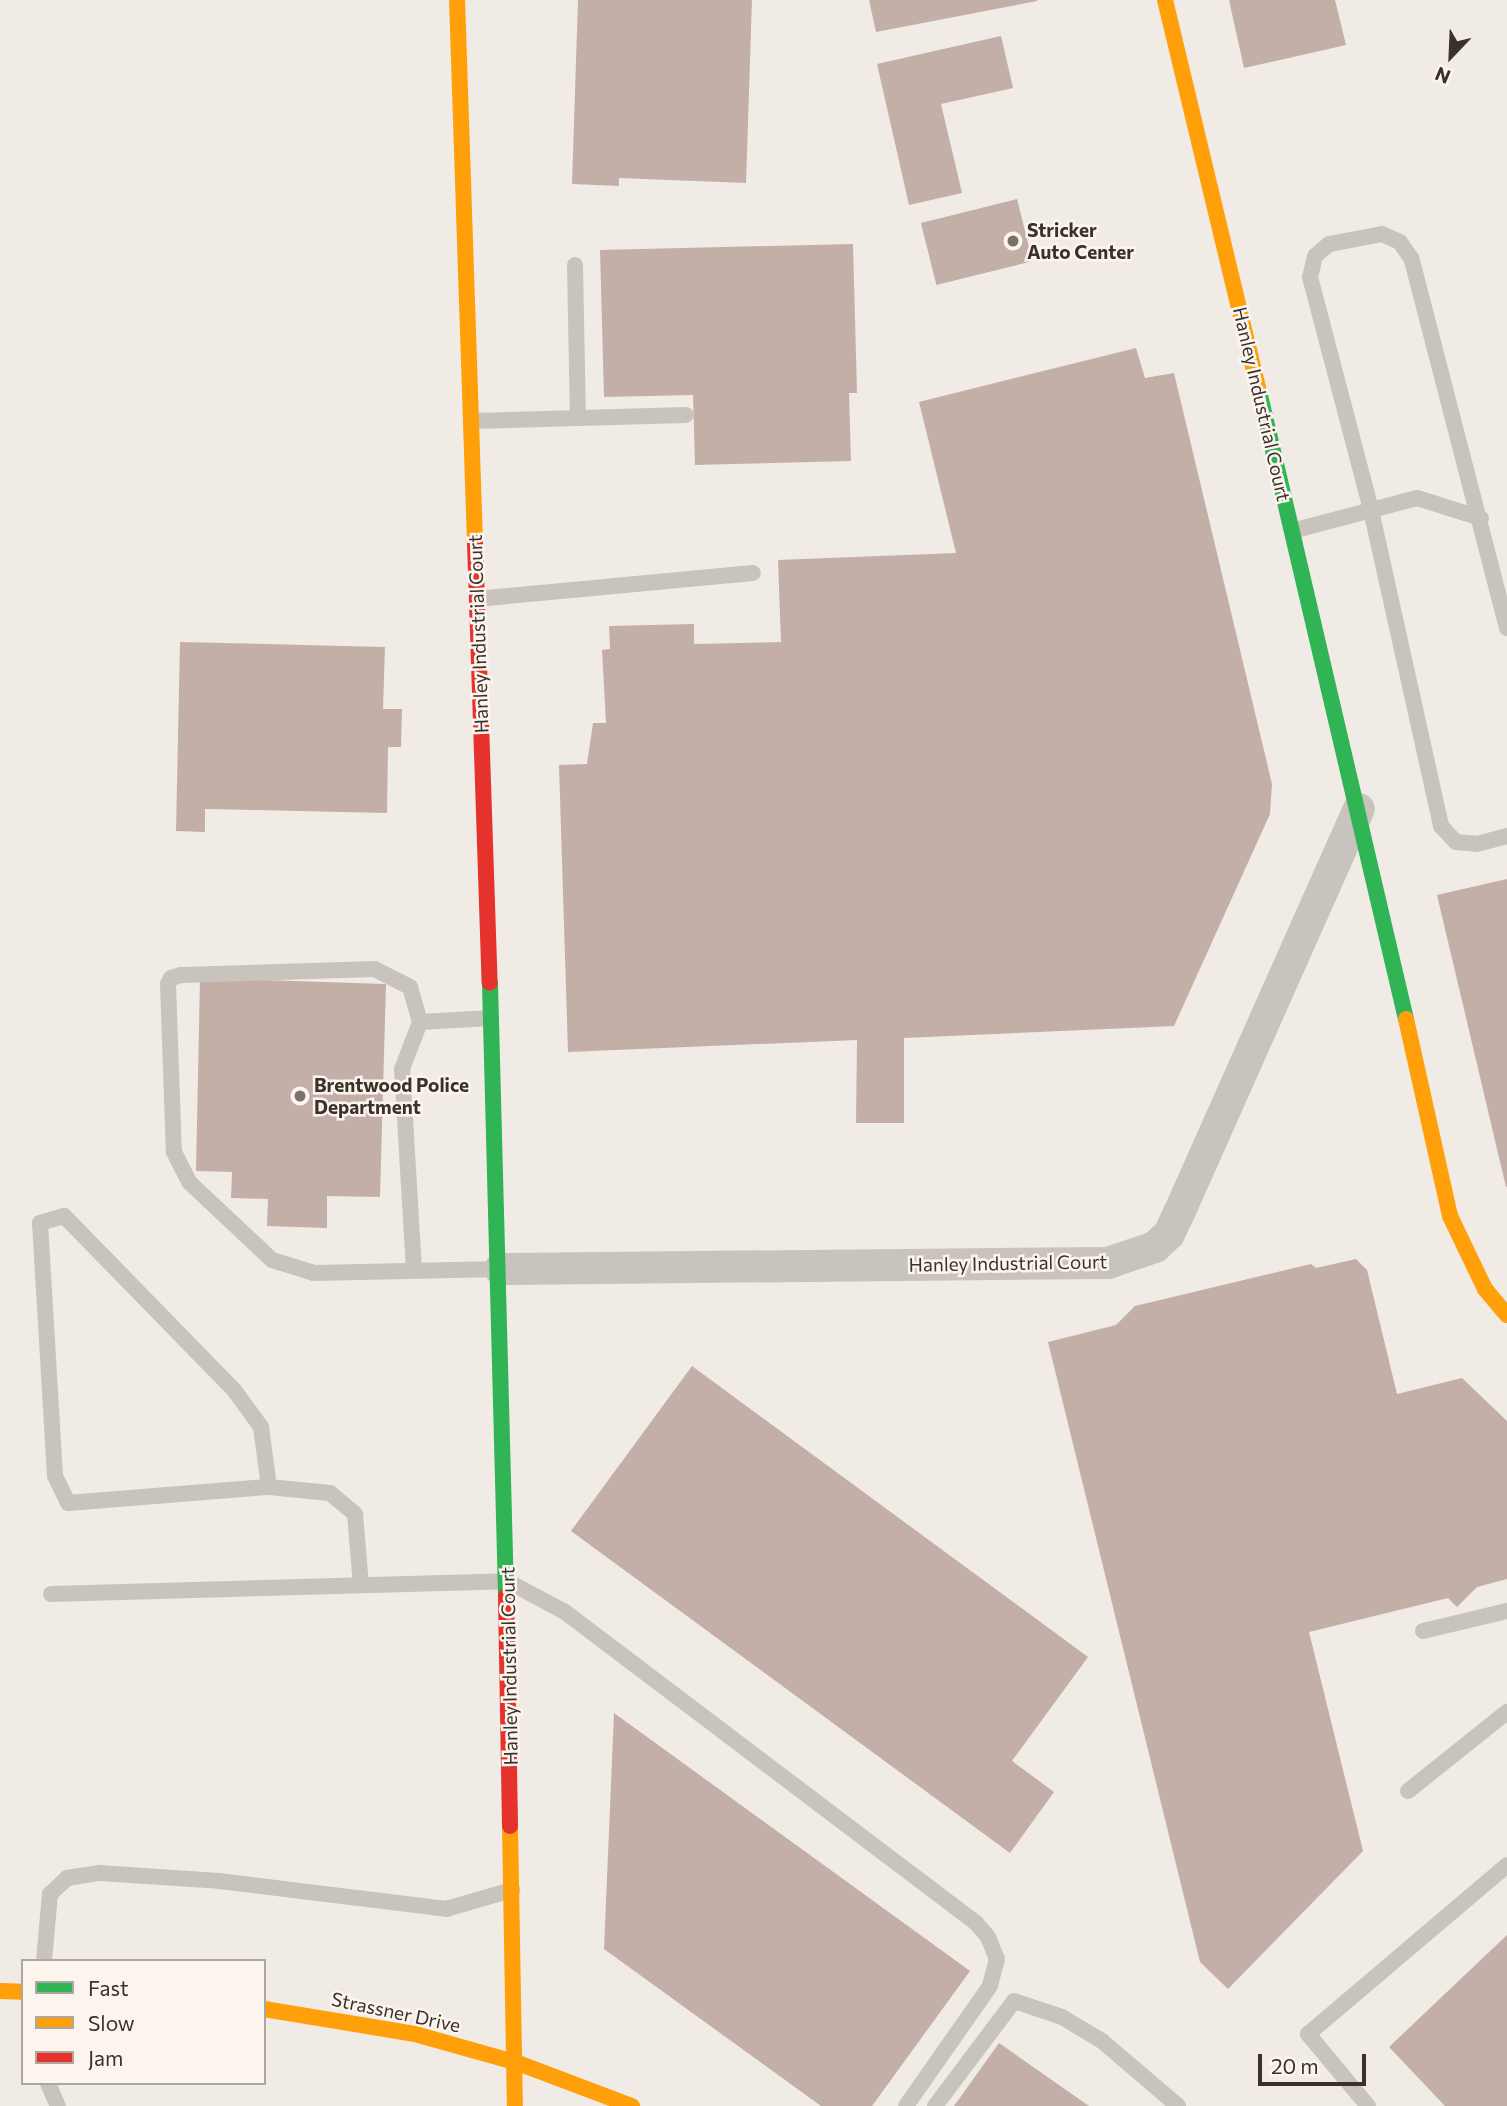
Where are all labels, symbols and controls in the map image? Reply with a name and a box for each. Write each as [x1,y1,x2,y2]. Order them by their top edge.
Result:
north arrow [1416,21,1486,91]
text: N [1432,62,1454,89]
place label: Stricker Auto Center [1027,219,1134,263]
marker: Stricker Auto Center [1005,233,1021,249]
street label: Hanley Industrial Court [1229,305,1295,503]
street label: Hanley Industrial Court [463,534,493,734]
place label: Brentwood Police Department [314,1074,469,1118]
marker: Brentwood Police Department [292,1088,308,1104]
street label: Hanley Industrial Court [909,1250,1107,1276]
street label: Hanley Industrial Court [496,1567,522,1765]
legend [21,1959,266,2085]
text: Fast [88,1975,129,2000]
street label: Strassner Drive [329,1987,463,2037]
text: Slow [88,2010,135,2035]
scale bar [1262,2039,1370,2084]
text: Jam [88,2045,123,2070]
text: 20 m [1271,2053,1319,2078]

